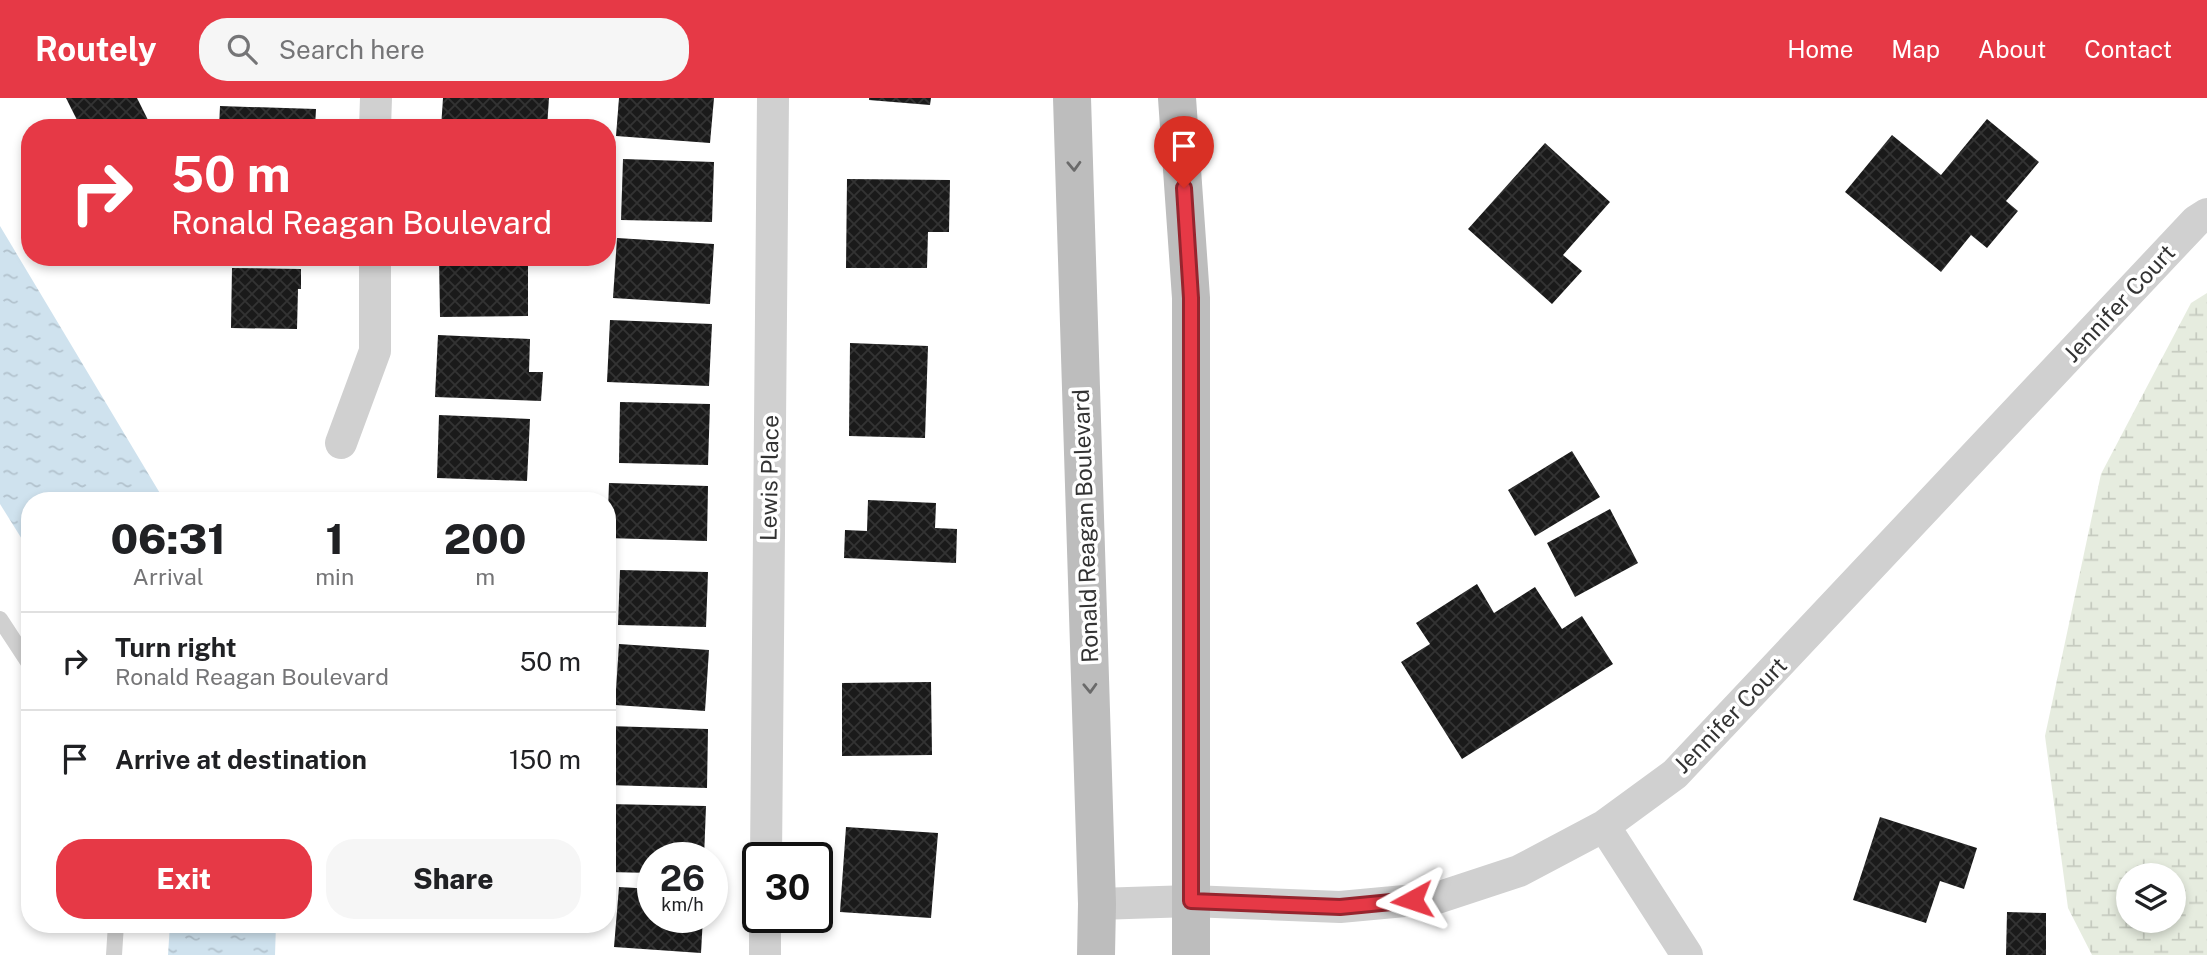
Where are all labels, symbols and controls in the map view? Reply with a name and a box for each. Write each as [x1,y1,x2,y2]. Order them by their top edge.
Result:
search box [199,18,689,81]
text: Routely [35,30,157,68]
icon: search [223,30,261,68]
text: Search here [279,34,425,65]
text: Home [1787,35,1853,63]
text: Map [1891,35,1940,63]
text: About [1978,35,2046,63]
text: Contact [2084,35,2172,63]
pin [1154,116,1214,188]
icon: arrive [1165,127,1203,165]
text: 50 m [171,145,291,203]
icon: right [56,147,147,238]
one-way arrow [1067,161,1082,172]
text: Ronald Reagan Boulevard [171,204,552,241]
street label: Jennifer Court [2058,239,2180,367]
street label: Ronald Reagan Boulevard [1067,389,1103,663]
street label: Lewis Place [754,415,784,541]
text: 06:31 [110,514,226,563]
text: 1 [326,514,344,563]
text: 200 [444,514,526,563]
text: Arrival [133,563,204,590]
text: min [315,563,354,590]
text: m [475,563,495,590]
text: Turn right [115,632,237,663]
icon: right [56,642,94,680]
text: 50 m [520,646,581,677]
street label: Jennifer Court [1668,651,1792,779]
text: Ronald Reagan Boulevard [115,663,389,690]
one-way arrow [1083,682,1098,693]
icon: arrive [56,740,94,778]
text: Arrive at destination [115,744,367,775]
text: 150 m [509,744,581,775]
button: Exit [56,839,312,919]
button: Share [326,839,581,919]
speed limit sign: 30 [742,842,833,933]
text: 26 [660,858,705,899]
position arrow [1375,863,1449,937]
map controls [2116,863,2186,933]
button: layers [2116,863,2186,933]
text: km/h [661,894,704,915]

